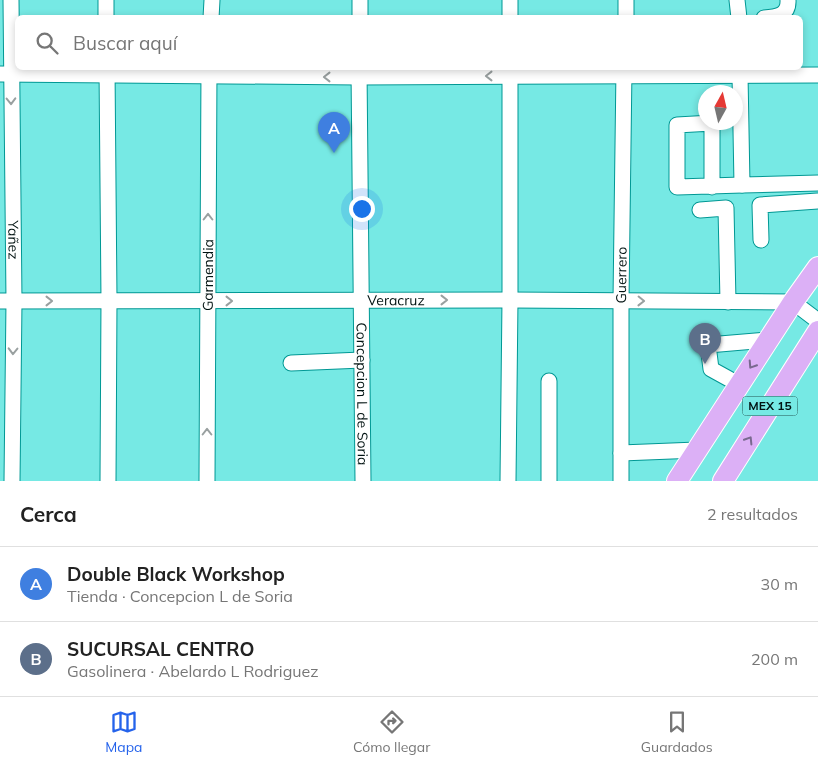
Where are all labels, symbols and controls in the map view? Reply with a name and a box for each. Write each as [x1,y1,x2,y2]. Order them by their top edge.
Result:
search box [15,15,803,70]
icon: search [33,29,61,57]
text: Buscar aquí [73,31,177,55]
one-way arrow [485,71,493,81]
one-way arrow [323,72,330,82]
north arrow [698,85,743,130]
one-way arrow [6,98,16,105]
pin: A [318,112,350,153]
your location [349,196,375,222]
one-way arrow [202,213,213,221]
street label: Yañez [4,219,23,260]
street label: Garmendia [199,239,217,311]
street label: Guerrero [612,247,631,303]
street label: Veracruz [367,291,425,309]
one-way arrow [440,295,448,305]
one-way arrow [45,296,53,306]
one-way arrow [225,296,233,306]
one-way arrow [638,296,645,306]
street label: Concepcion L de Soria [352,322,372,465]
pin: B [689,323,721,364]
one-way arrow [8,347,19,355]
one-way arrow [749,360,758,369]
road number: MEX 15 [742,396,798,416]
one-way arrow [202,428,212,436]
one-way arrow [743,436,752,445]
text: Cerca [20,501,77,527]
text: 2 resultados [707,504,798,524]
text: Double Black Workshop [67,562,285,586]
text: A [30,574,42,594]
text: 30 m [761,574,798,594]
text: Tienda · Concepcion L de Soria [67,586,293,606]
text: SUCURSAL CENTRO [67,637,255,661]
text: B [30,649,42,669]
text: 200 m [751,649,798,669]
text: Gasolinera · Abelardo L Rodriguez [67,661,319,681]
tab: Mapa [105,708,143,756]
tab: Cómo llegar [353,708,430,756]
tab: Guardados [641,708,713,756]

